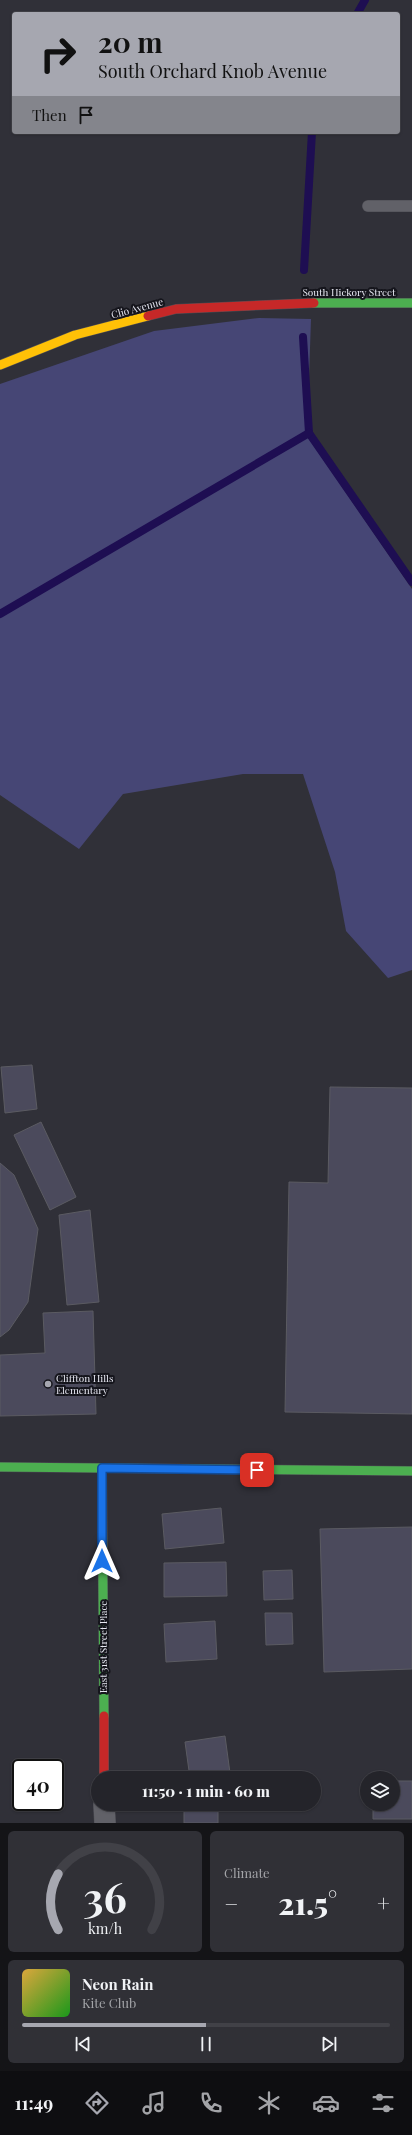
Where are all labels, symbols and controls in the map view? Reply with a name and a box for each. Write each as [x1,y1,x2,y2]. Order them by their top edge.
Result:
text: 20 m [98,23,163,60]
icon: right [32,28,84,80]
text: South Orchard Knob Avenue [98,59,327,83]
icon: arrive [75,104,97,126]
text: Then [32,105,67,125]
street label: South Hickory Street [302,285,396,299]
street label: Clio Avenue [109,294,165,322]
place label: Cliffton Hills Elementary [56,1371,113,1397]
marker: Cliffton Hills Elementary [43,1379,53,1389]
pin [240,1453,274,1487]
icon: arrive [246,1459,268,1481]
position arrow [81,1540,123,1582]
street label: East 31st Street Place [96,1601,110,1693]
speed limit sign: 40 [12,1759,64,1811]
map controls [360,1771,400,1811]
button: layers [360,1771,400,1811]
text: 11:50 · 1 min · 60 m [142,1781,270,1801]
text: Climate [224,1864,270,1881]
text: 36 [83,1867,127,1922]
text: 21.5° [278,1883,337,1923]
text: − [224,1888,238,1918]
text: + [377,1888,390,1918]
text: km/h [88,1918,123,1937]
text: Neon Rain [82,1974,153,1994]
text: Kite Club [82,1994,136,2011]
icon: previous [72,2033,94,2055]
icon: pause [195,2033,217,2055]
icon: next [318,2033,340,2055]
icon: directions [83,2089,111,2117]
icon: music [140,2089,168,2117]
icon: phone [197,2089,225,2117]
icon: climate [255,2089,283,2117]
icon: car [312,2089,340,2117]
icon: filters [369,2089,397,2117]
text: 11:49 [15,2091,53,2115]

